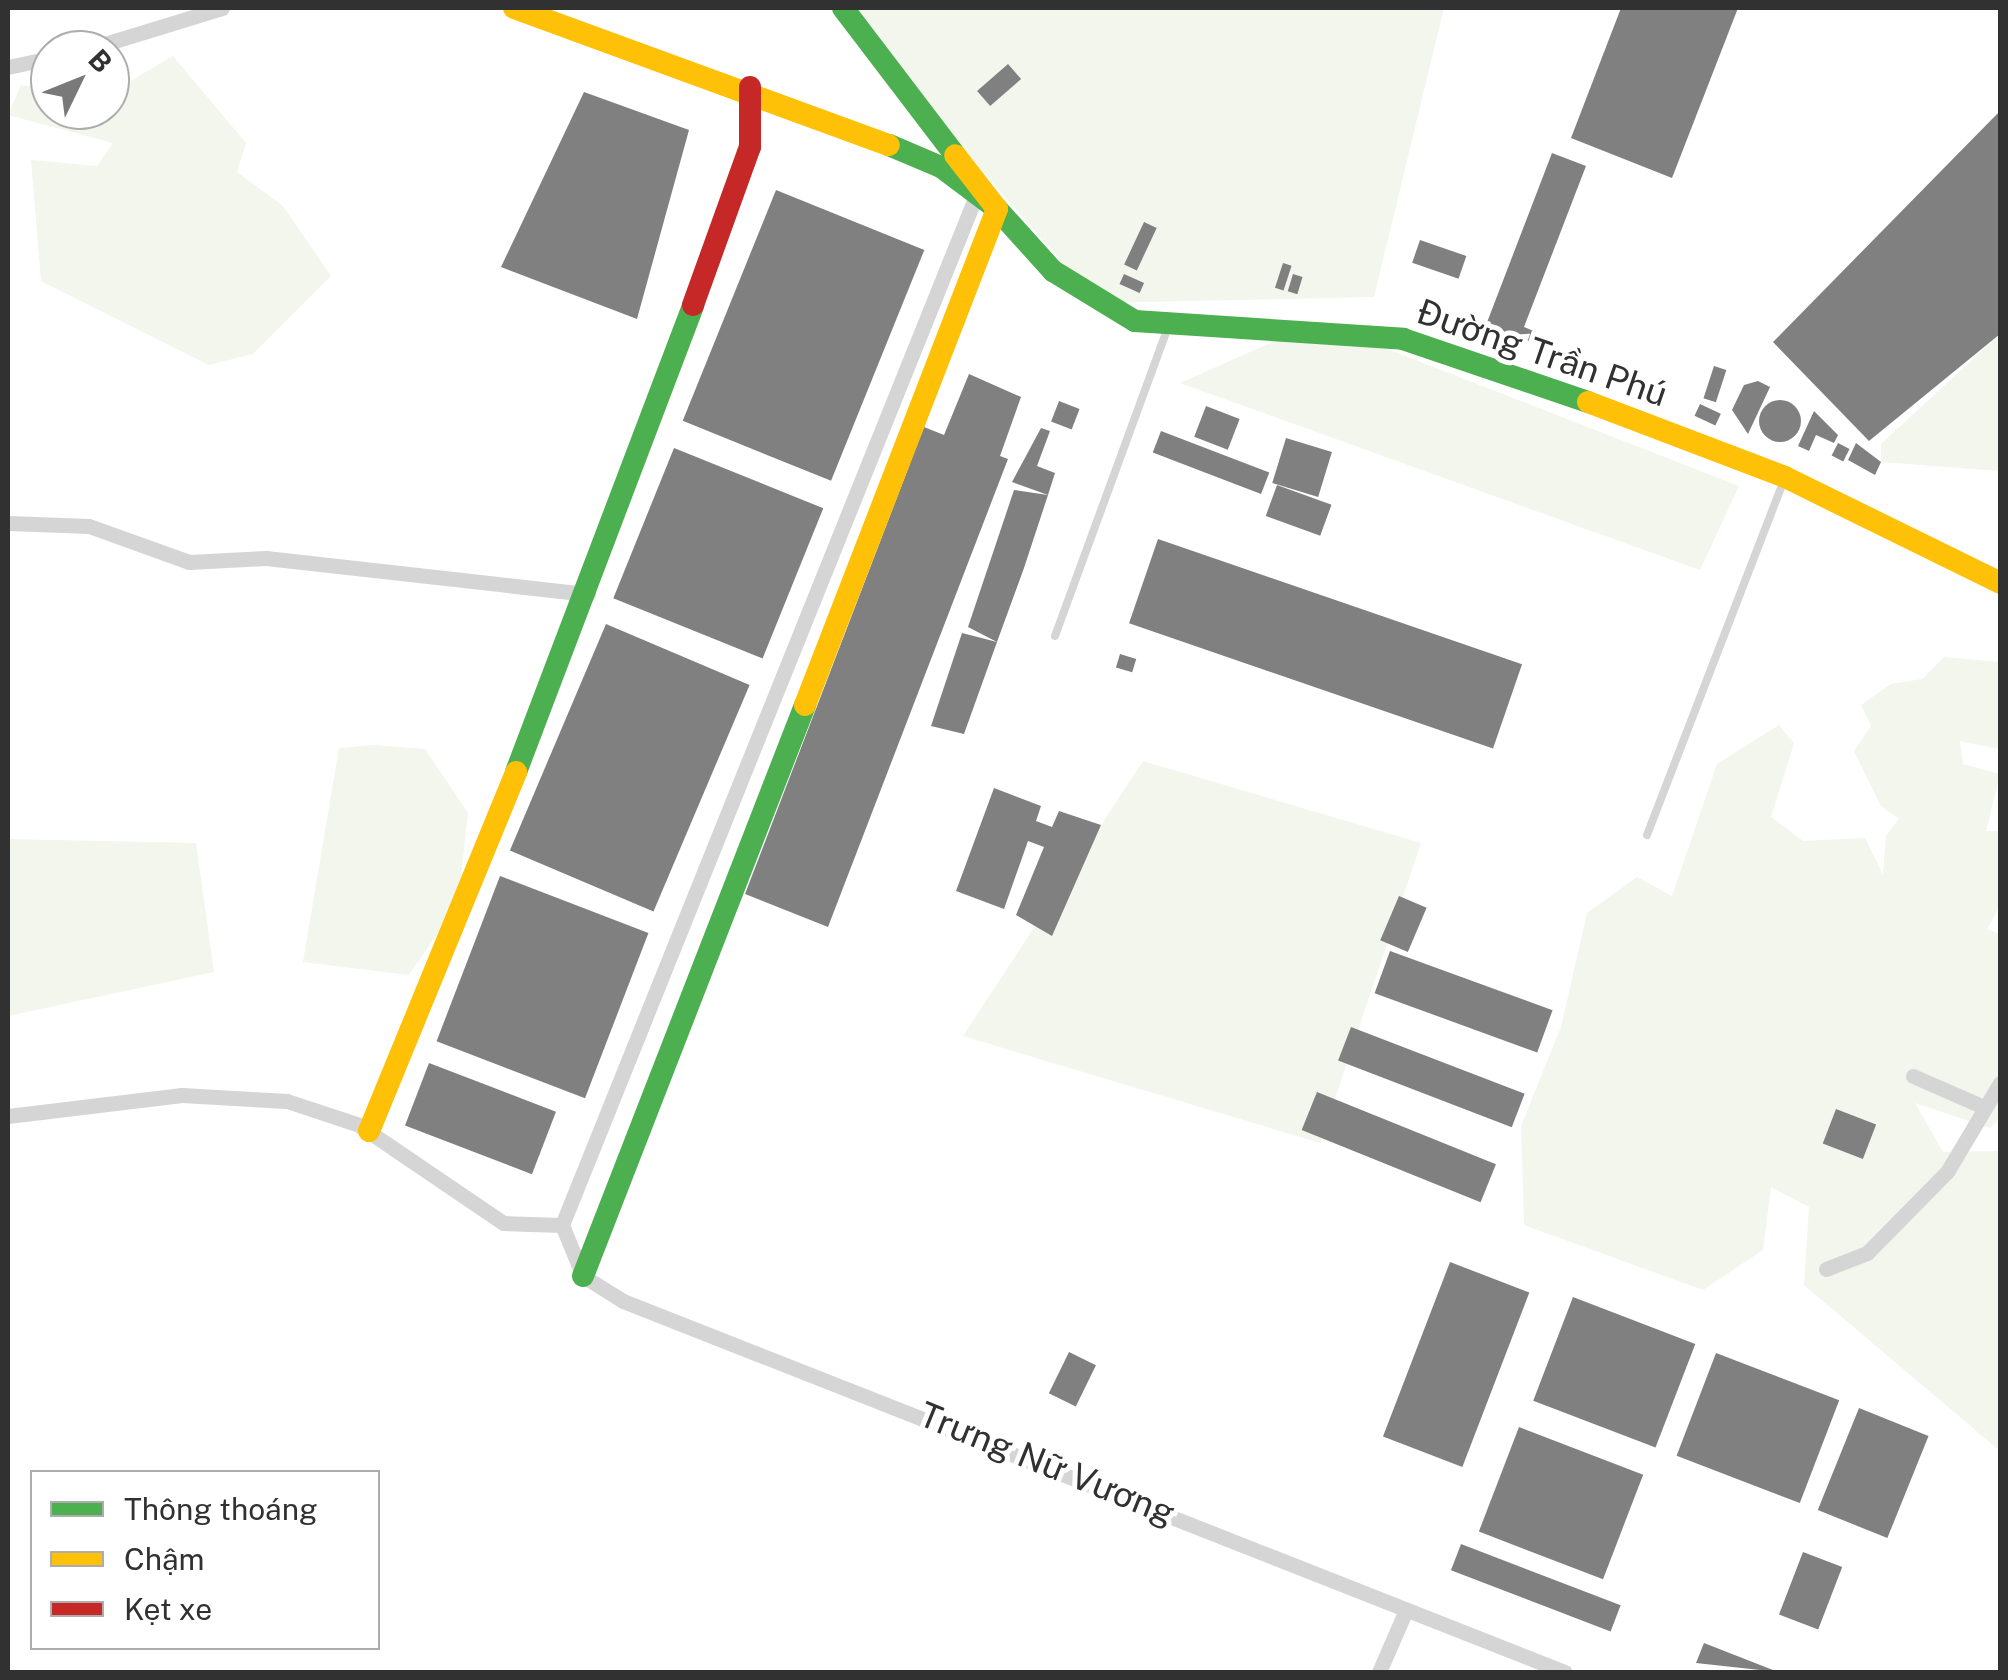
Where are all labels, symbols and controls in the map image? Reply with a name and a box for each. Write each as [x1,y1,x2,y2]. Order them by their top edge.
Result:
north arrow [30,30,130,130]
text: B [82,42,119,79]
street label: Đường Trần Phú [1411,291,1673,415]
street label: Trưng Nữ Vương [913,1393,1181,1535]
legend [30,1470,380,1650]
text: Thông thoáng [124,1491,318,1527]
text: Chậm [124,1541,204,1577]
text: Kẹt xe [124,1591,212,1627]

